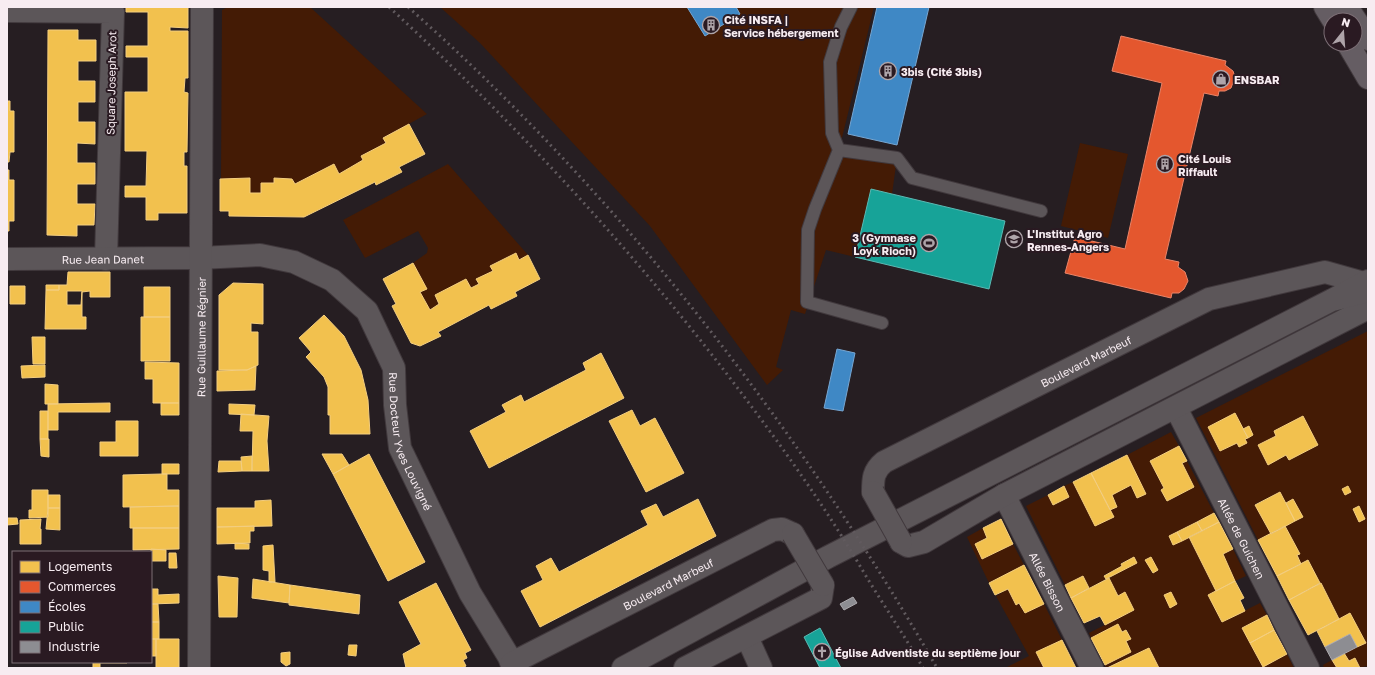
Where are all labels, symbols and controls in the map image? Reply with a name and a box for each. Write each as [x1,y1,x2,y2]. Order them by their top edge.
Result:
north arrow [1323,12,1363,52]
place label: Cité INSFA | Service hébergement [724,13,839,39]
building icon: Cité INSFA | Service hébergement [701,15,721,35]
text: N [1340,15,1352,29]
street label: Square Joseph Arot [104,31,118,135]
building icon: 3bis (Cité 3bis) [878,61,898,81]
place label: 3bis (Cité 3bis) [901,65,982,78]
shop icon: ENSBAR [1211,69,1231,89]
place label: ENSBAR [1234,73,1280,86]
place label: Cité Louis Riffault [1178,152,1231,178]
building icon: Cité Louis Riffault [1155,154,1175,174]
place label: L'Institut Agro Rennes-Angers [1027,227,1109,253]
school or university icon: L'Institut Agro Rennes-Angers [1004,229,1024,249]
place label: 3 (Gymnase Loyk Rioch) [852,231,917,257]
sports icon: 3 (Gymnase Loyk Rioch) [919,233,939,253]
street label: Rue Jean Danet [62,252,144,265]
street label: Rue Guillaume Régnier [194,276,207,397]
street label: Boulevard Marbeuf [1038,333,1133,389]
street label: Rue Docteur Yves Louvigné [388,372,435,512]
street label: Allée de Guichen [1216,496,1268,581]
street label: Allée Bisson [1027,550,1069,613]
legend [12,551,152,663]
street label: Boulevard Marbeuf [621,555,715,612]
text: Logements [48,559,112,574]
text: Commerces [48,579,116,594]
text: Écoles [48,599,86,614]
text: Public [48,619,85,634]
text: Industrie [48,639,100,654]
church icon: Église Adventiste du septième jour [812,642,832,662]
place label: Église Adventiste du septième jour [835,646,1021,659]

